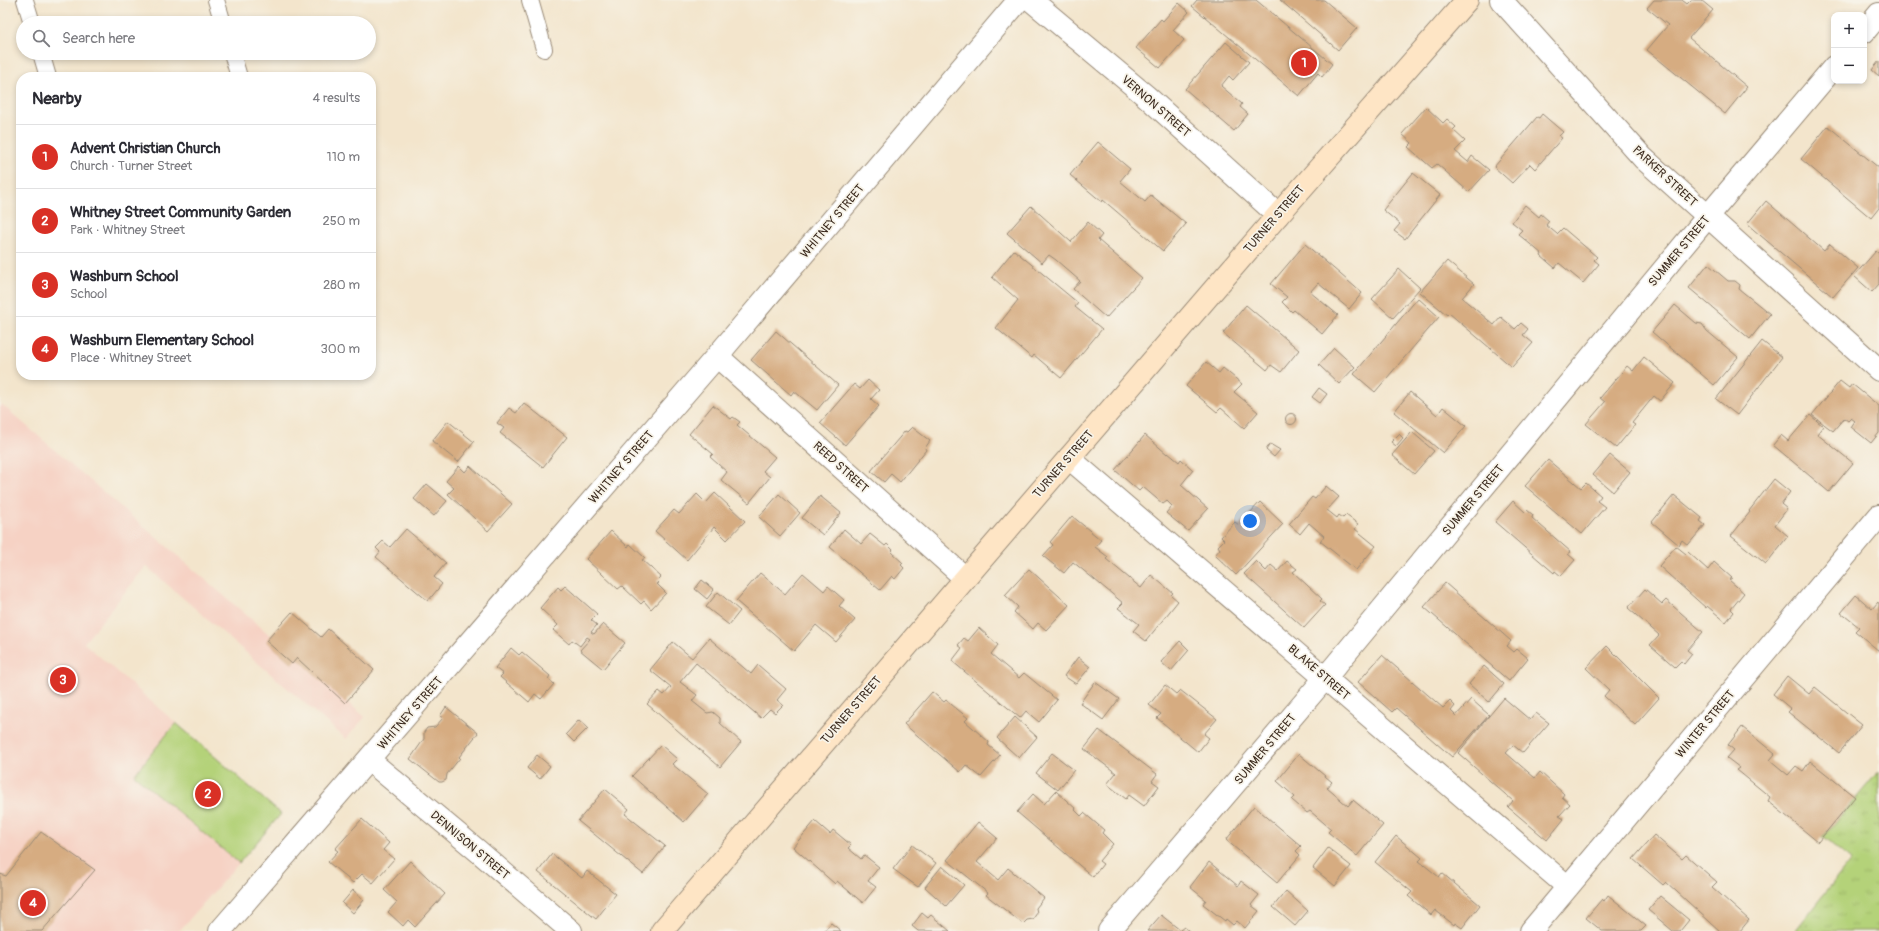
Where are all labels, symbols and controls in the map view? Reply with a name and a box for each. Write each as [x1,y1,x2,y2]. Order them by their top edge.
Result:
map controls [1831,12,1867,84]
button: + [1831,12,1867,48]
search box [16,16,376,60]
icon: search [30,27,52,49]
text: Search here [62,29,135,48]
pin: 1 [1291,48,1317,78]
button: − [1831,48,1867,84]
street label: VERNON STREET [1118,72,1194,141]
text: Nearby [32,88,81,109]
text: 4 results [313,90,360,106]
text: Advent Christian Church [70,139,220,158]
street label: PARKER STREET [1629,143,1700,210]
text: 1 [42,149,48,165]
text: 110 m [327,149,360,165]
text: Church · Turner Street [70,158,192,174]
street label: WHITNEY STREET [797,181,868,261]
street label: TURNER STREET [1241,182,1308,256]
text: Whitney Street Community Garden [70,203,291,222]
text: 2 [41,213,49,229]
text: 250 m [322,213,360,229]
street label: SUMMER STREET [1645,213,1714,290]
text: Park · Whitney Street [70,222,185,238]
text: Washburn School [70,267,179,286]
text: 3 [41,277,49,293]
text: 280 m [323,277,360,293]
text: School [70,286,107,302]
text: Washburn Elementary School [70,331,254,350]
text: 4 [41,341,49,357]
text: 300 m [321,341,360,357]
text: Place · Whitney Street [70,350,191,366]
street label: TURNER STREET [1030,427,1097,501]
street label: WHITNEY STREET [586,428,657,507]
street label: REED STREET [810,439,872,496]
street label: SUMMER STREET [1439,462,1508,539]
your location [1240,511,1260,531]
street label: BLAKE STREET [1285,641,1353,704]
pin: 3 [50,665,76,695]
street label: TURNER STREET [818,673,885,747]
street label: WHITNEY STREET [375,674,446,753]
street label: WINTER STREET [1673,687,1738,761]
street label: SUMMER STREET [1231,711,1300,788]
pin: 2 [195,779,221,809]
street label: DENNISON STREET [427,808,513,883]
pin: 4 [20,888,46,918]

